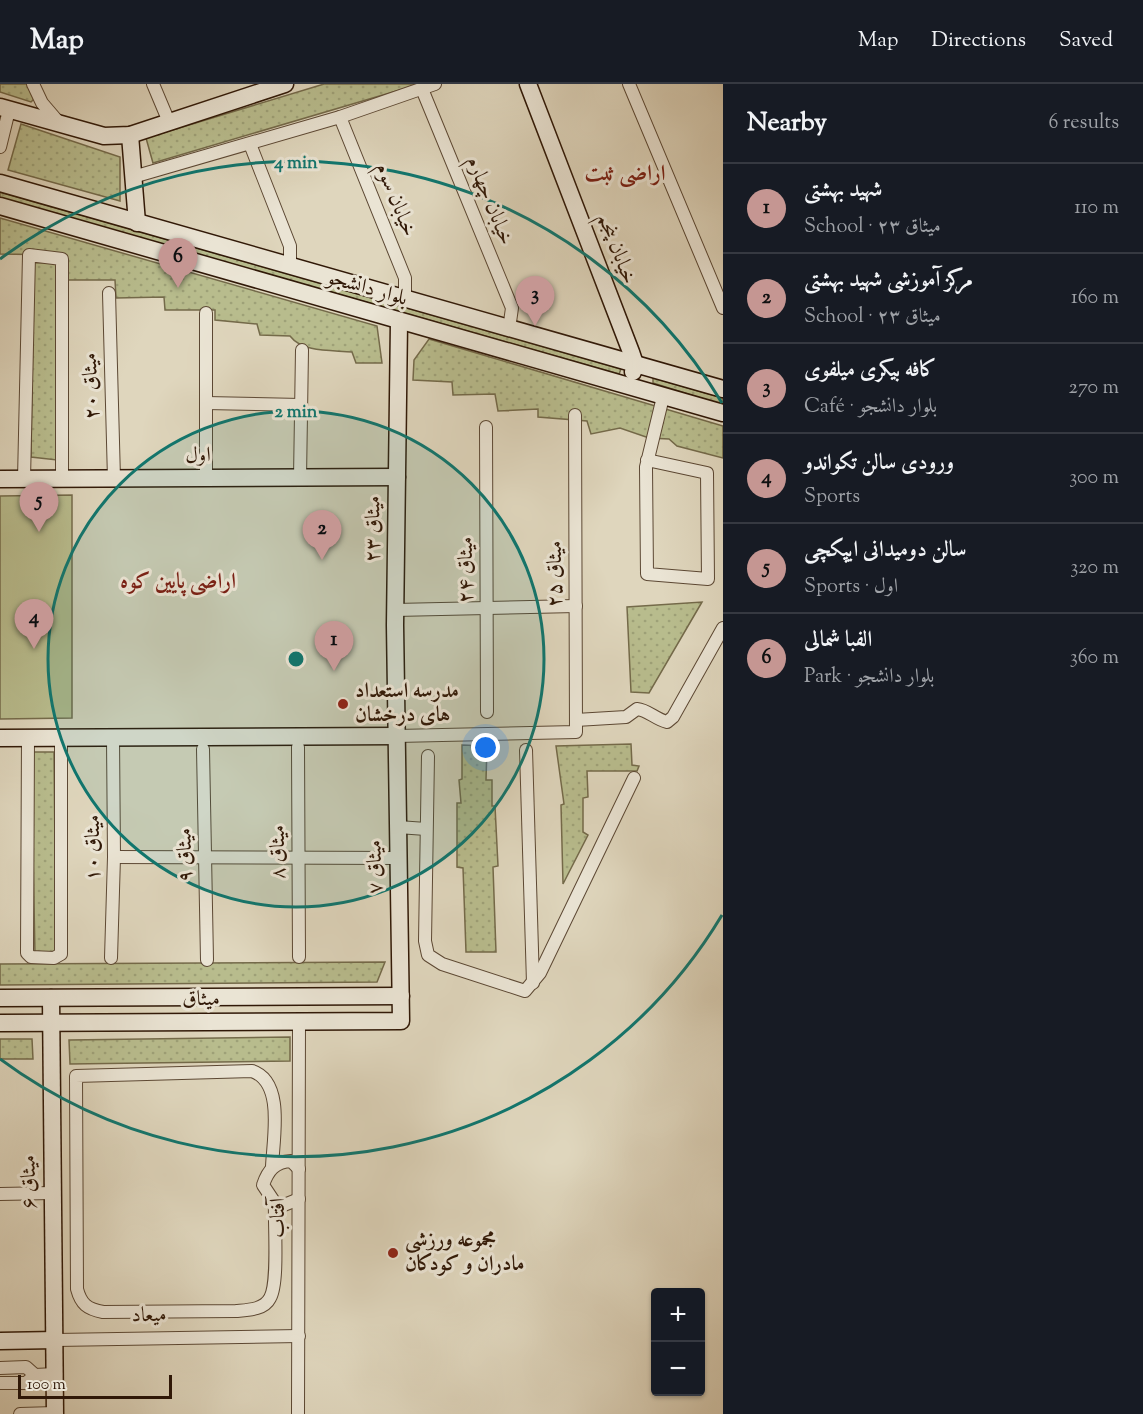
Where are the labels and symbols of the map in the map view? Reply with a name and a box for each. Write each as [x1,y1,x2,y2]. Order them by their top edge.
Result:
text: 4 min [273,151,318,177]
street label: خیابان چهارم [457,152,520,250]
street label: خیابان سوم [366,158,423,242]
district label: اراضی ثبت [585,159,665,191]
street label: خیابان پنجم [586,209,643,290]
pin: 6 [158,238,198,288]
street label: بلوار دانشجو [321,263,411,315]
pin: 3 [516,276,554,326]
street label: میثاق ۲۰ [76,352,108,420]
text: 2 min [275,400,318,426]
street label: اول [185,441,211,471]
pin: 5 [20,482,58,532]
street label: میثاق ۲۳ [358,495,390,563]
pin: 2 [302,510,342,560]
street label: میثاق ۲۴ [452,537,482,603]
street label: میثاق ۲۵ [541,541,571,607]
district label: اراضی پایین کوه [120,567,236,599]
pin: 4 [15,600,54,649]
pin: 1 [314,622,354,671]
centre of rings [286,649,306,669]
place label: مدرسه استعداد های درخشان [355,677,459,731]
marker: مدرسه استعداد های درخشان [336,697,350,711]
your location [471,733,500,762]
street label: میثاق ۱۰ [79,815,109,881]
street label: میثاق ۸ [264,825,294,879]
street label: میثاق ۹ [171,828,201,882]
street label: میثاق ۷ [361,840,391,894]
street label: میثاق [182,985,220,1015]
street label: میثاق ۶ [15,1155,45,1209]
street label: آفتاب [264,1195,294,1238]
place label: مجموعه ورزشی مادران و کودکان [405,1226,524,1280]
marker: مجموعه ورزشی مادران و کودکان [386,1246,400,1260]
street label: میعاد [131,1301,167,1331]
scale bar [18,1372,172,1400]

